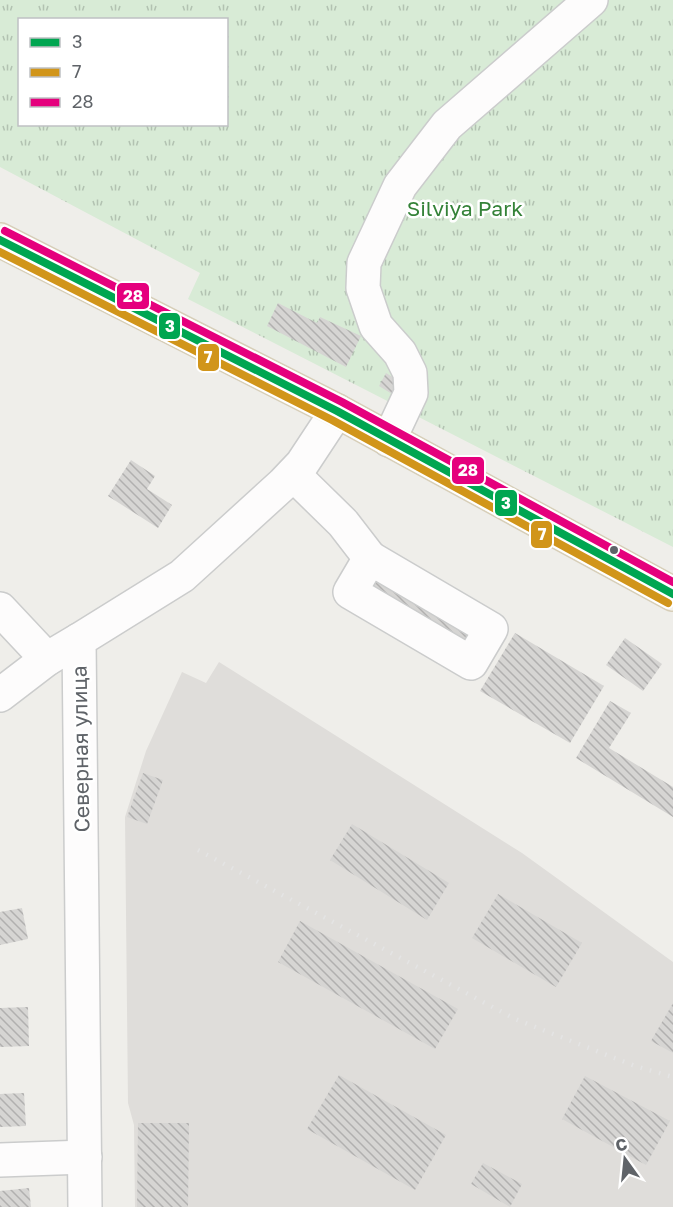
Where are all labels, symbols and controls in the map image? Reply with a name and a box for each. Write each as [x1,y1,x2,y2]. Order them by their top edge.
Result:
legend [18,18,228,126]
text: 3 [72,30,83,52]
text: 7 [72,60,82,82]
text: 28 [72,90,93,112]
park label: Silviya Park [407,195,523,221]
line badge: 28 [116,282,150,310]
text: 28 [123,286,143,306]
line badge: 3 [158,312,181,340]
text: 3 [165,316,175,336]
line badge: 7 [197,343,220,372]
text: 7 [204,347,213,367]
line badge: 28 [451,456,485,485]
text: 28 [458,460,478,480]
line badge: 3 [494,489,518,517]
text: 3 [501,493,511,513]
line badge: 7 [530,520,553,549]
text: 7 [538,524,547,544]
unlabelled marker [608,544,620,556]
street label: Северная улица [66,665,94,833]
north arrow [595,1129,655,1189]
text: С [613,1133,629,1156]

